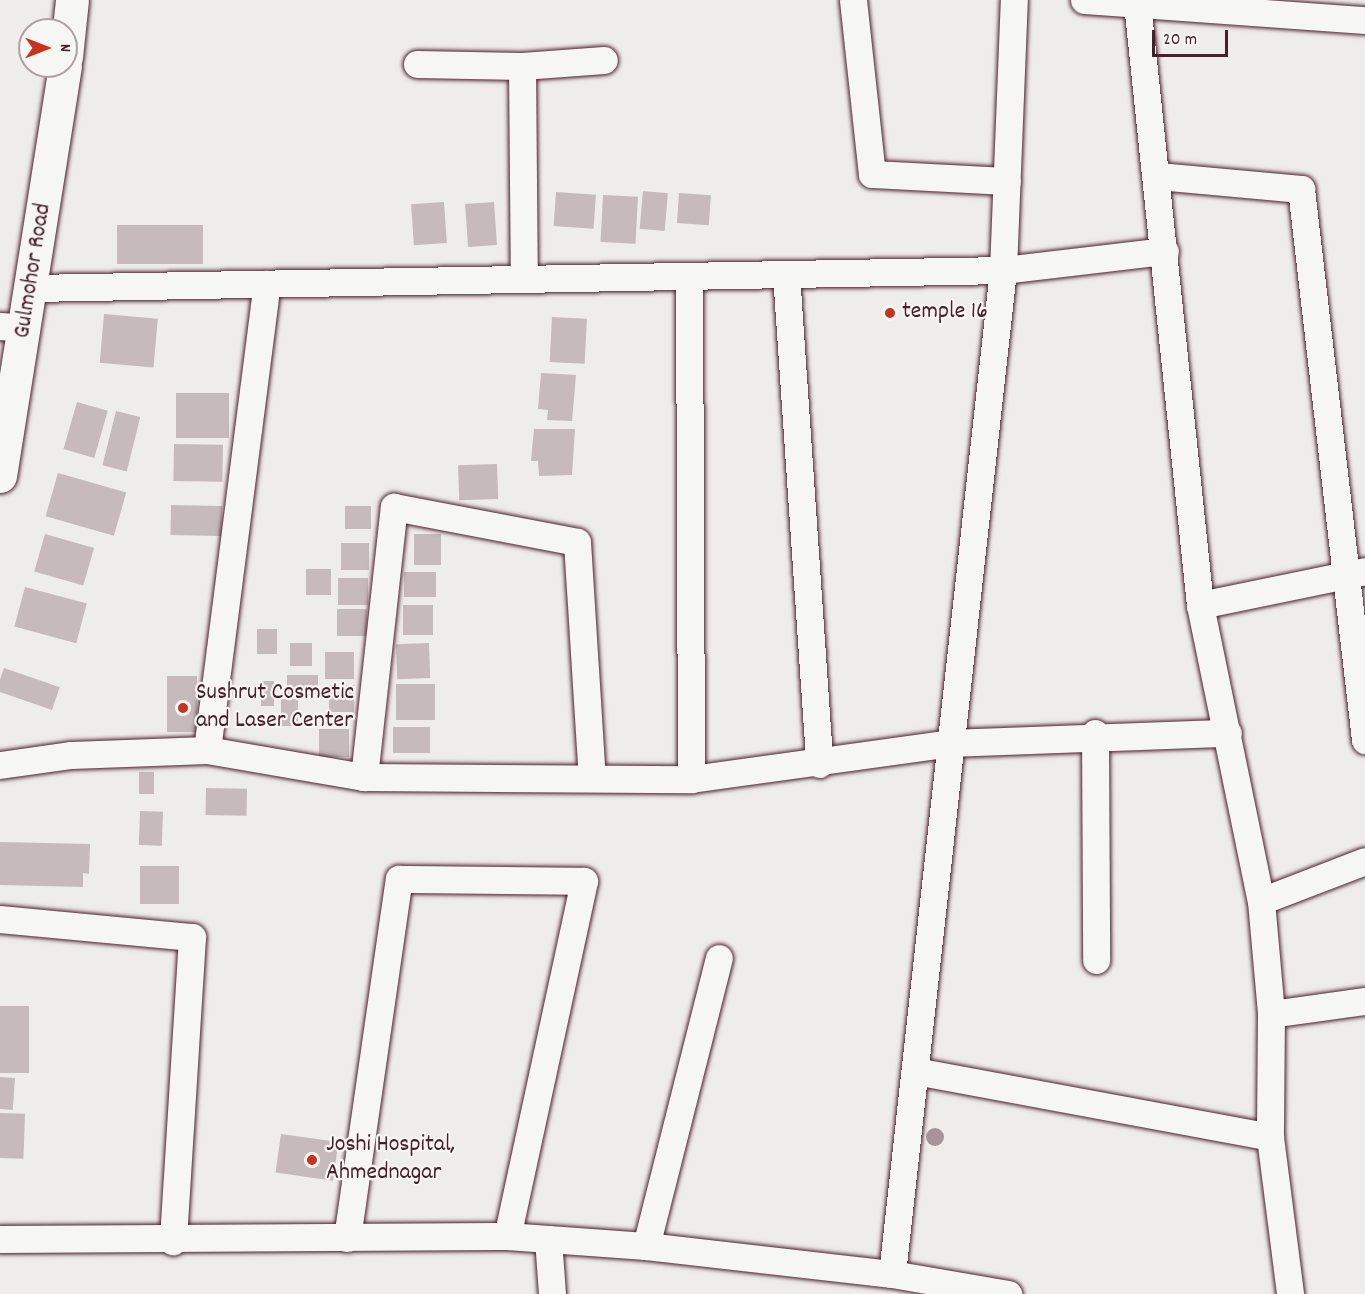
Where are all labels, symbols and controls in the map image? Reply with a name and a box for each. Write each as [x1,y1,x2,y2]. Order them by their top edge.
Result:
north arrow [18,18,78,78]
scale bar [1155,18,1232,56]
text: 20 m [1163,28,1197,53]
text: N [53,44,76,52]
street label: Gulmohor Road [9,201,59,341]
place label: temple 16 [902,299,988,327]
marker: temple 16 [883,306,897,320]
place label: Sushrut Cosmetic and Laser Center [196,680,354,736]
marker: Sushrut Cosmetic and Laser Center [174,699,192,717]
place label: Joshi Hospital, Ahmednagar [326,1132,455,1188]
marker: Joshi Hospital, Ahmednagar [303,1151,321,1169]

